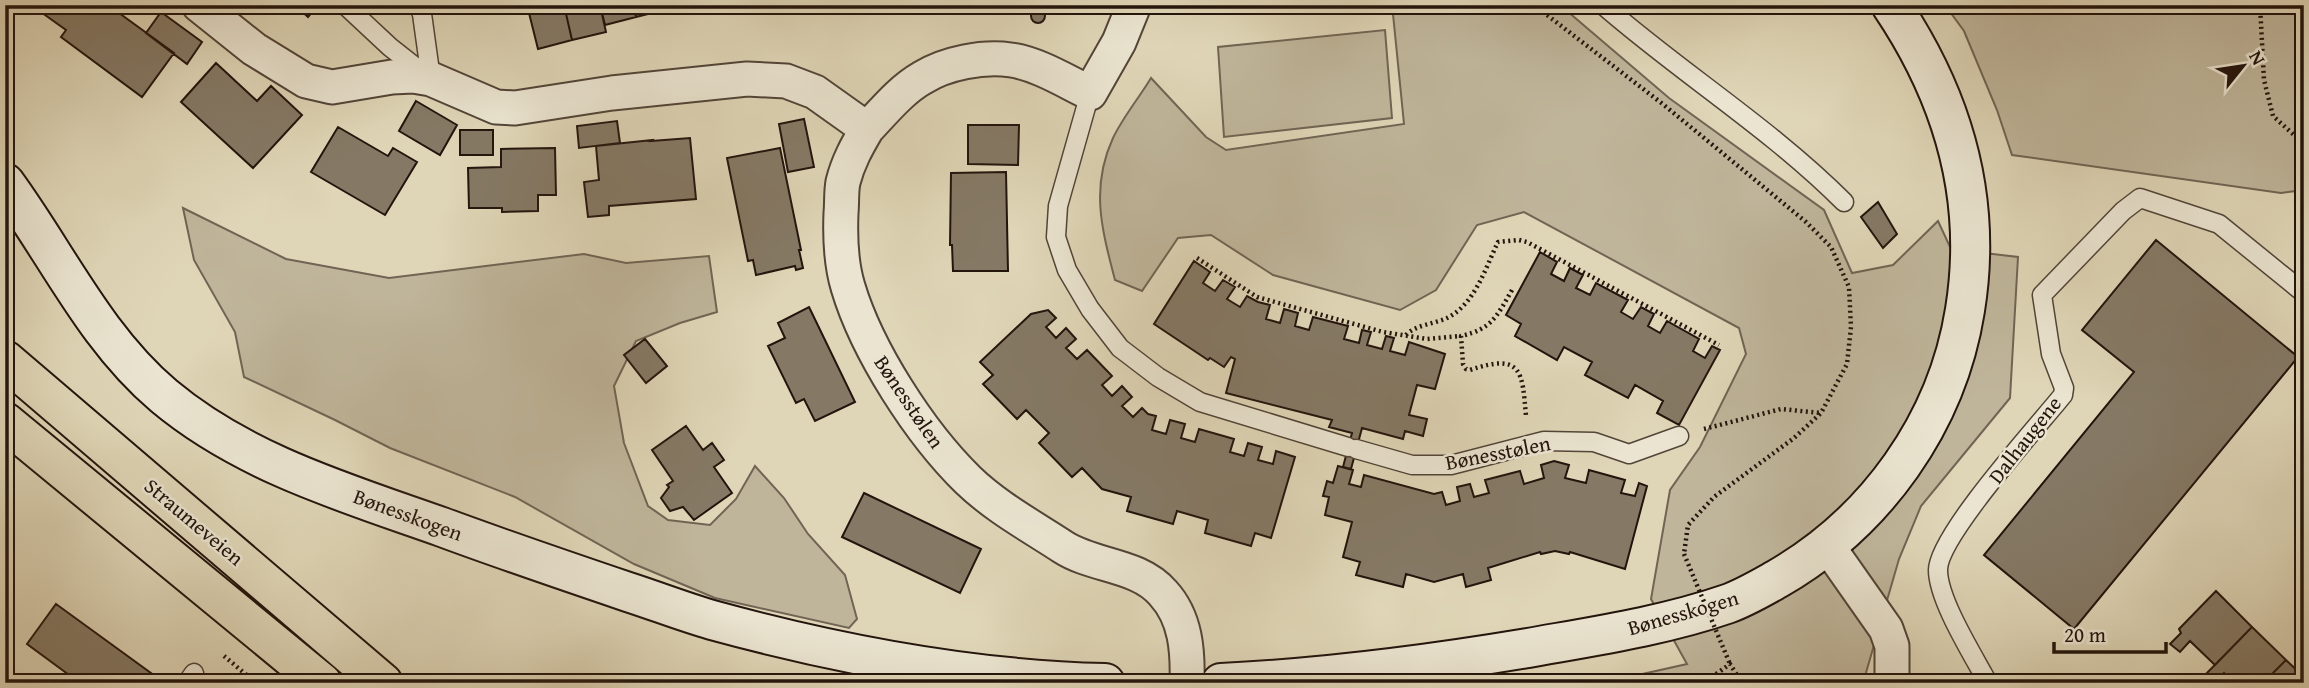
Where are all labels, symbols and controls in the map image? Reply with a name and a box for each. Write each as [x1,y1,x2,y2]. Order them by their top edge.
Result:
north arrow [2208,32,2278,102]
text: N [2242,45,2273,70]
street label: Bønesstølen [867,349,952,455]
street label: Dalhaugene [1980,389,2069,490]
street label: Bønesstølen [1443,427,1553,478]
street label: Straumeveien [138,471,251,573]
street label: Bønesskogen [349,480,467,549]
street label: Bønesskogen [1624,582,1742,643]
scale bar [2054,611,2166,655]
text: 20 m [2064,619,2106,650]

